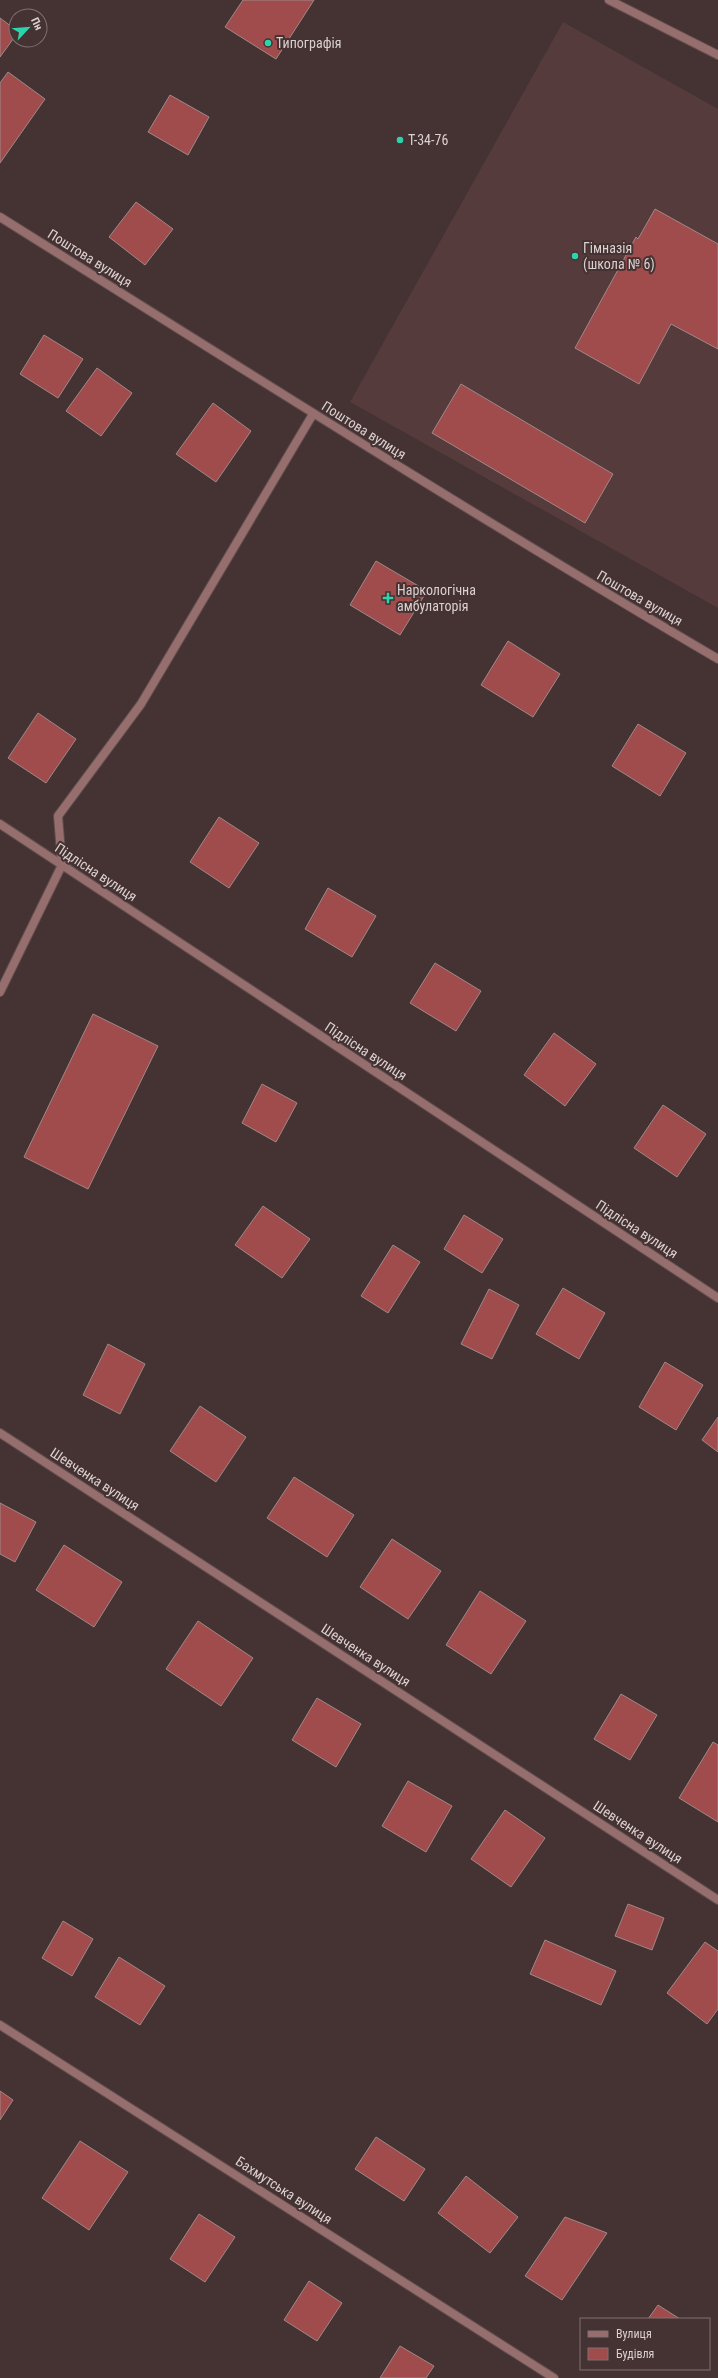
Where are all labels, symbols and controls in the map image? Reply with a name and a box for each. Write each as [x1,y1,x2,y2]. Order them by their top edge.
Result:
north arrow [8,8,48,48]
text: Пн [28,15,45,32]
place label: Типографія [276,35,341,51]
marker: Типографія [263,38,273,48]
place label: Т-34-76 [408,132,448,148]
marker: Т-34-76 [395,135,405,145]
street label: Поштова вулиця [45,226,135,290]
place label: Гімназія (школа № 6) [583,240,655,273]
marker: Гімназія (школа № 6) [570,251,580,261]
street label: Поштова вулиця [319,398,409,462]
street label: Поштова вулиця [594,567,686,629]
place label: Наркологічна амбулаторія [397,582,476,614]
marker: Наркологічна амбулаторія [382,592,394,604]
street label: Підлісна вулиця [52,840,140,904]
street label: Підлісна вулиця [322,1019,410,1083]
street label: Підлісна вулиця [593,1197,681,1261]
street label: Шевченка вулиця [47,1444,143,1514]
street label: Шевченка вулиця [318,1620,414,1690]
street label: Шевченка вулиця [590,1797,686,1867]
street label: Бахмутська вулиця [233,2153,335,2227]
legend [580,2318,710,2370]
text: Вулиця [616,2327,652,2341]
text: Будівля [616,2347,654,2361]

